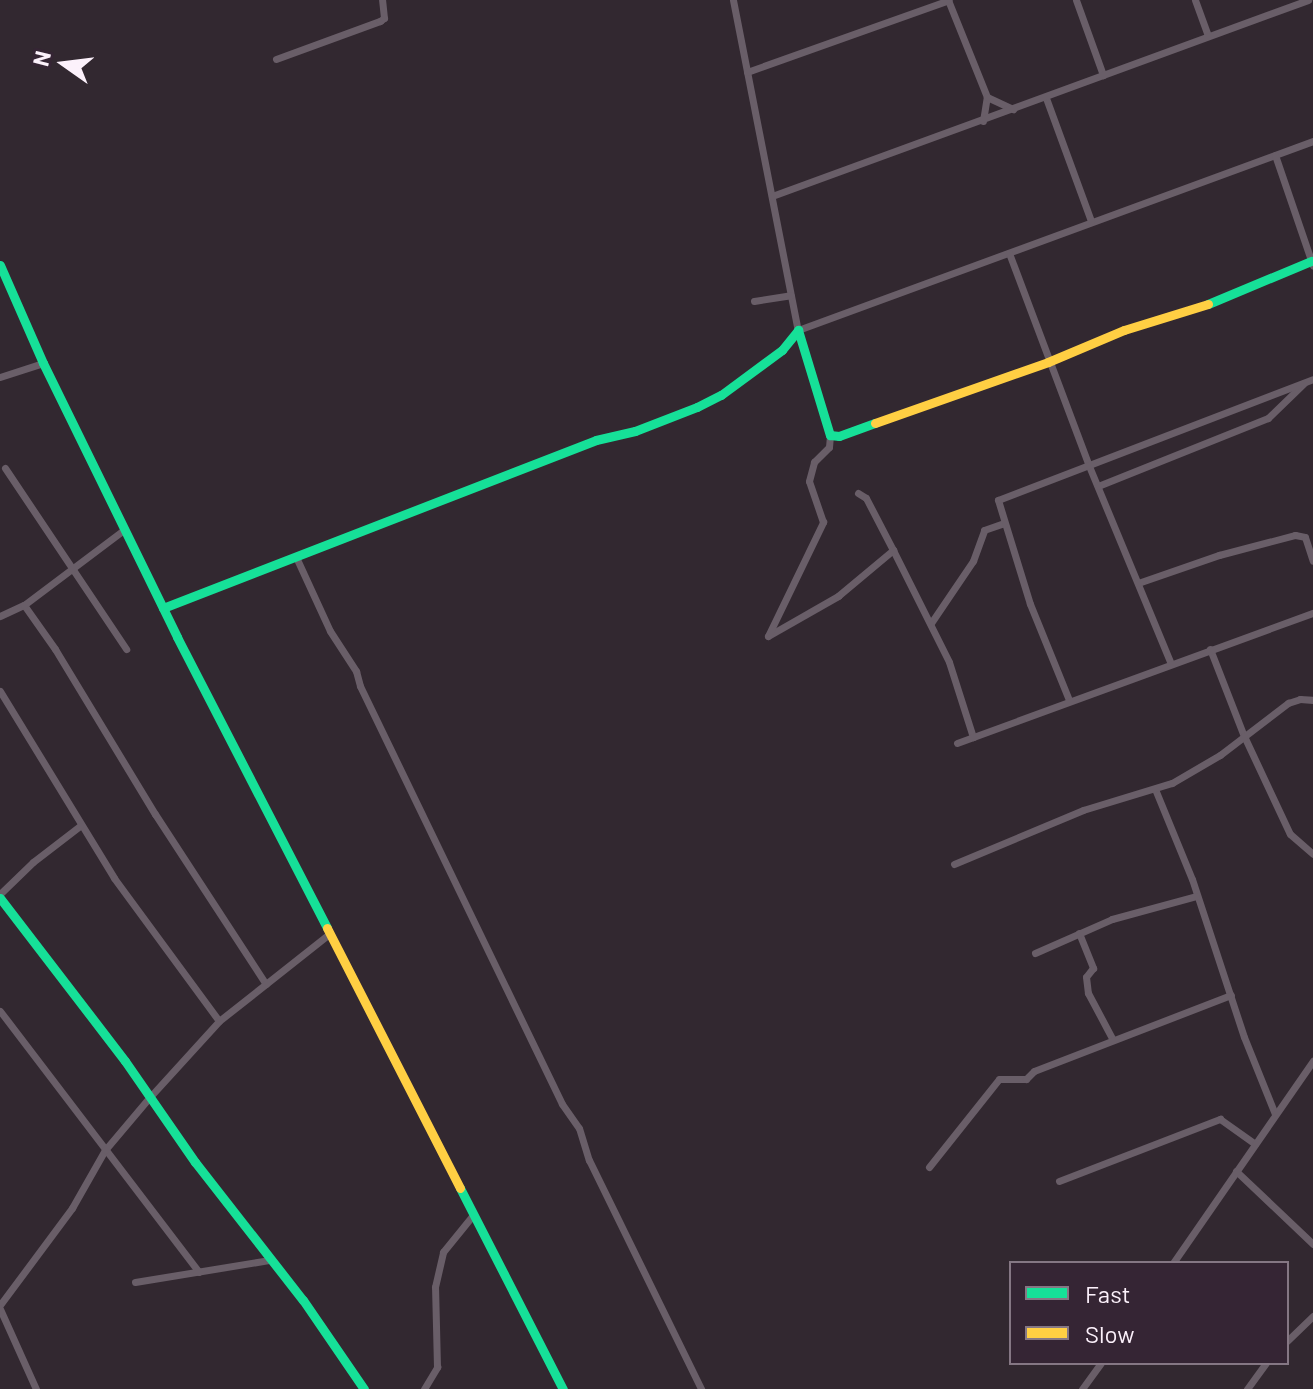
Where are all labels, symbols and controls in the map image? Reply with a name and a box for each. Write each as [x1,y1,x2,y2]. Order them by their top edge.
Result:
north arrow [24,24,104,104]
text: N [26,48,55,68]
legend [1009,1261,1289,1365]
text: Fast [1085,1279,1130,1308]
text: Slow [1085,1319,1134,1348]

